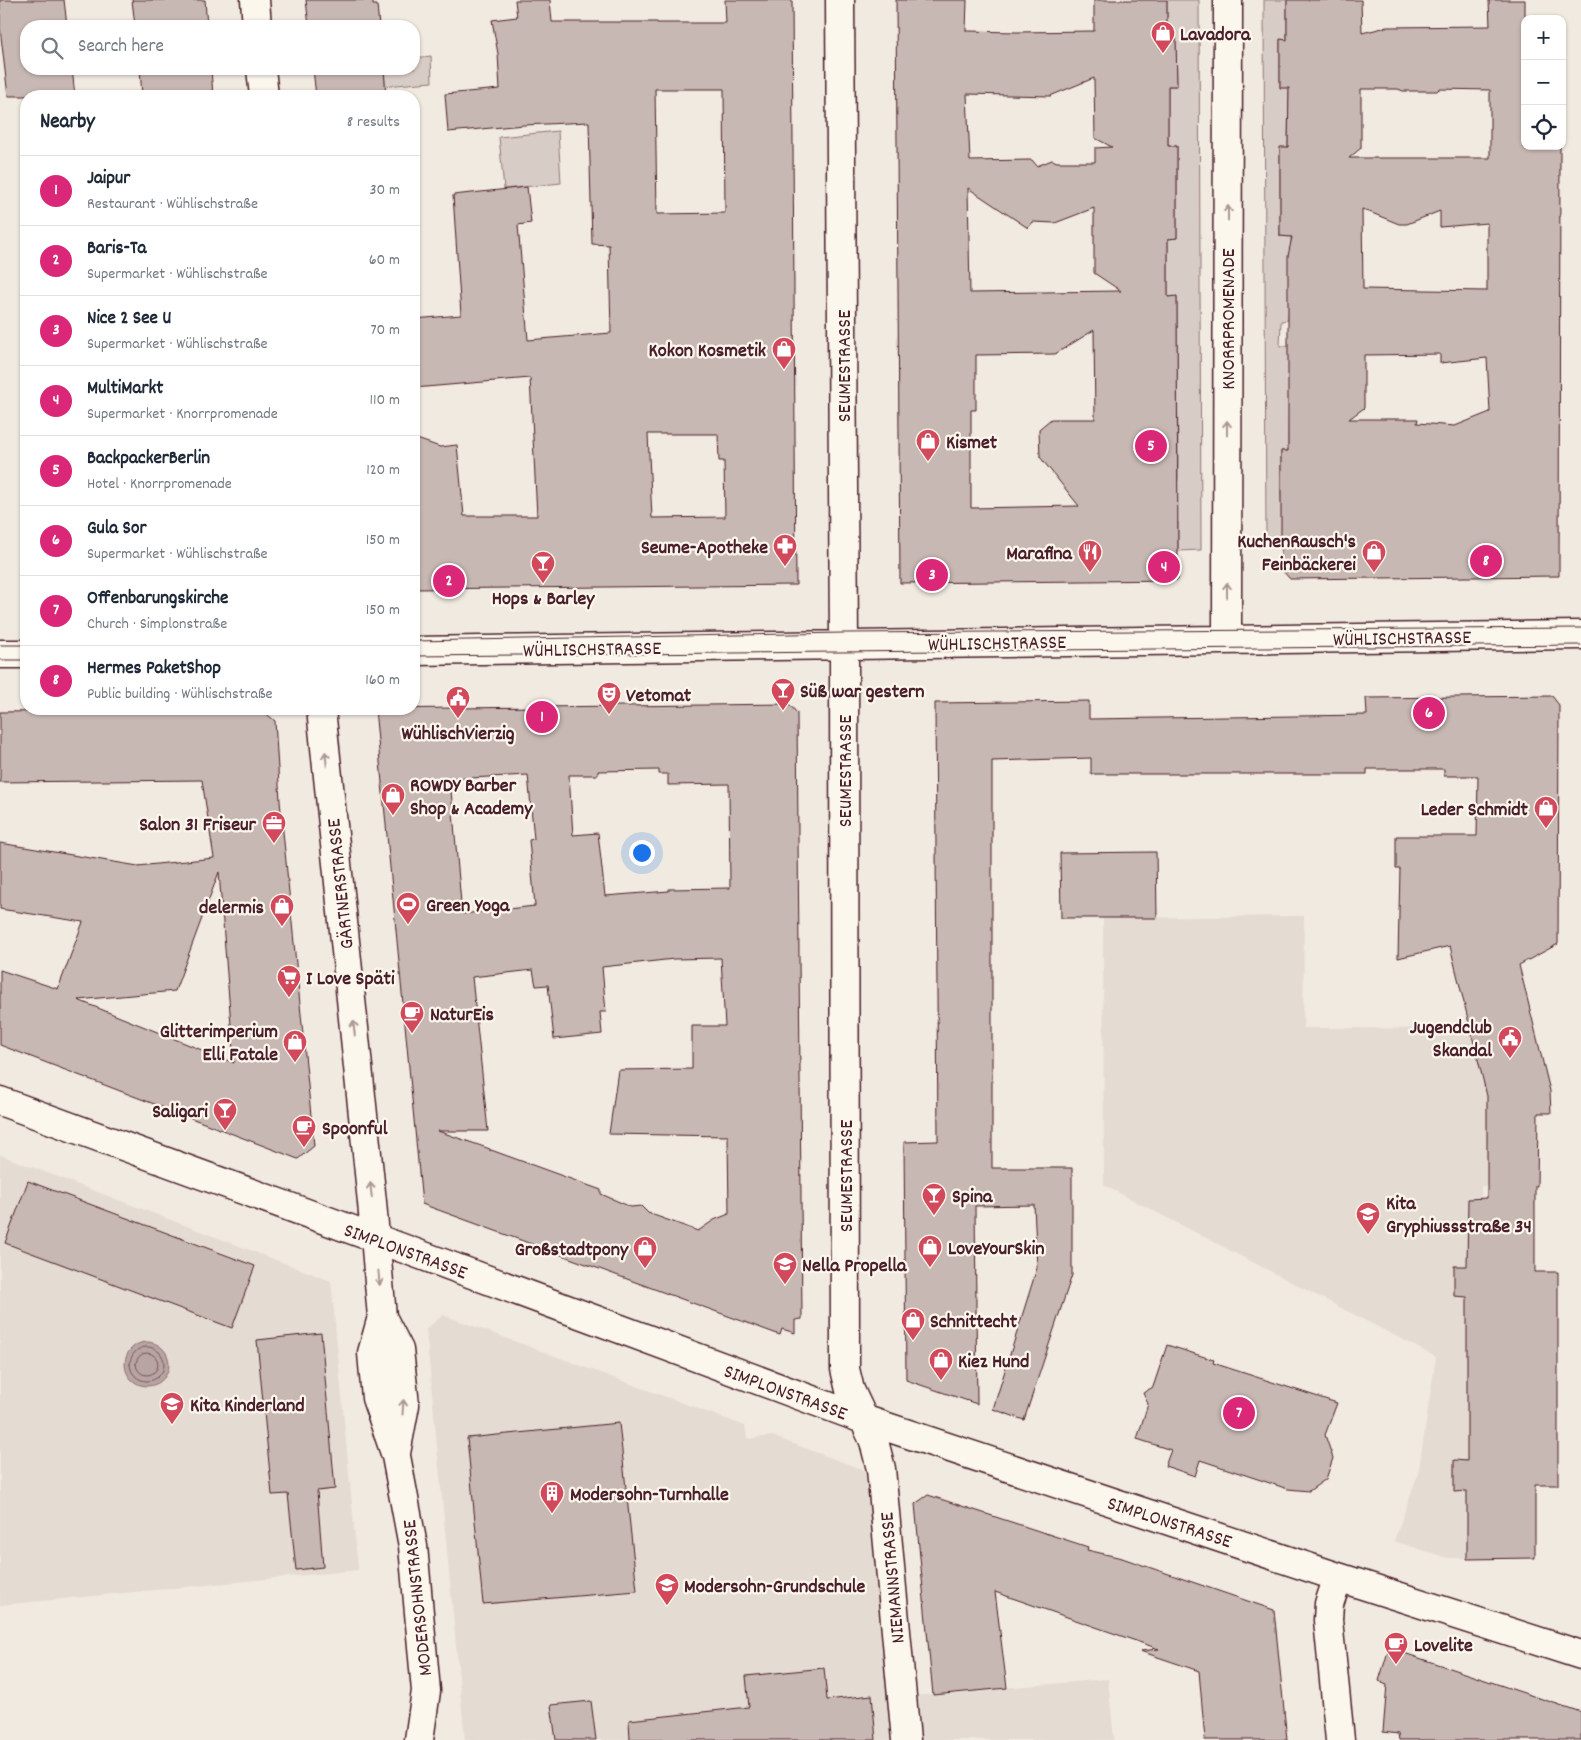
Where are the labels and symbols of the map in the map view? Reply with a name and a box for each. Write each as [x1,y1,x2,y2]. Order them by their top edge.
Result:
shop icon: Lavadora [1150,20,1176,54]
place label: Lavadora [1180,22,1251,50]
one-way arrow [1223,205,1233,221]
street label: KNORRPROMENADE [1216,248,1244,390]
street label: SEUMESTRASSE [832,310,860,422]
shop icon: Kokon Kosmetik [771,336,797,370]
place label: Kokon Kosmetik [649,338,766,366]
one-way arrow [1222,420,1232,436]
pin: 5 [1135,427,1167,465]
shop icon: Kismet [915,428,941,462]
place label: Kismet [946,430,998,458]
place label: KuchenRausch's Feinbäckerei [1237,529,1356,580]
pharmacy icon: Seume-Apotheke [772,533,798,567]
place label: Seume-Apotheke [641,535,768,563]
restaurant icon: Marafina [1077,539,1103,573]
shop icon: KuchenRausch's Feinbäckerei [1361,539,1387,573]
place label: Marafina [1006,541,1073,569]
pin: 8 [1470,542,1502,580]
pin: 4 [1148,548,1180,586]
bar icon: Hops & Barley [530,550,556,584]
pin: 3 [916,556,948,594]
pin: 2 [433,562,465,600]
one-way arrow [1222,582,1232,598]
place label: Hops & Barley [492,586,595,614]
street label: WÜHLISCHSTRASSE [1333,625,1471,655]
street label: WÜHLISCHSTRASSE [928,630,1066,660]
street label: WÜHLISCHSTRASSE [523,636,661,666]
bar icon: Süß war gestern [770,677,796,711]
place label: Süß war gestern [800,679,925,707]
theatre icon: Vetomat [596,681,622,715]
place label: Vetomat [626,683,692,711]
public building icon: WühlischVierzig [445,685,471,719]
pin: 6 [1413,694,1445,732]
pin: 1 [526,698,558,736]
street label: SEUMESTRASSE [833,715,861,827]
place label: WühlischVierzig [402,721,515,749]
one-way arrow [321,751,331,767]
place label: ROWDY Barber Shop & Academy [410,773,533,824]
shop icon: ROWDY Barber Shop & Academy [380,782,406,816]
shop icon: Leder Schmidt [1533,795,1559,829]
place label: Leder Schmidt [1421,797,1529,825]
office icon: Salon 31 Friseur [261,810,287,844]
place label: Salon 31 Friseur [139,812,257,840]
street label: GÄRTNERSTRASSE [321,817,363,950]
your location [629,840,655,866]
sports icon: Green Yoga [395,891,421,925]
shop icon: delermis [269,893,295,927]
place label: Green Yoga [426,893,510,921]
place label: delermis [199,895,264,923]
supermarket icon: I Love Späti [276,964,302,998]
place label: I Love Späti [306,966,395,994]
cafe icon: NaturEis [399,1000,425,1034]
place label: NaturEis [430,1002,494,1030]
place label: Jugendclub Skandal [1410,1015,1492,1066]
place label: Glitterimperium Elli Fatale [160,1019,278,1070]
one-way arrow [349,1021,359,1037]
public building icon: Jugendclub Skandal [1497,1025,1523,1059]
shop icon: Glitterimperium Elli Fatale [282,1029,308,1063]
bar icon: Saligari [212,1097,238,1131]
place label: Saligari [152,1099,208,1127]
cafe icon: Spoonful [291,1114,317,1148]
place label: Spoonful [322,1116,388,1144]
street label: SEUMESTRASSE [834,1120,862,1232]
one-way arrow [366,1182,376,1198]
bar icon: Spina [921,1182,947,1216]
place label: Spina [952,1184,993,1212]
place label: Kita Gryphiussstraße 34 [1386,1191,1532,1242]
school or university icon: Kita Gryphiussstraße 34 [1355,1201,1381,1235]
street label: SIMPLONSTRASSE [339,1218,471,1288]
shop icon: LoveYourSkin [917,1234,943,1268]
shop icon: Großstadtpony [632,1235,658,1269]
place label: LoveYourSkin [948,1236,1044,1264]
place label: Großstadtpony [515,1237,629,1265]
school or university icon: Nella Propella [772,1251,798,1285]
place label: Nella Propella [802,1253,907,1281]
one-way arrow [374,1270,384,1286]
shop icon: Schnittecht [900,1307,926,1341]
place label: Schnittecht [930,1309,1018,1337]
shop icon: Kiez Hund [928,1347,954,1381]
place label: Kiez Hund [958,1349,1029,1377]
street label: SIMPLONSTRASSE [719,1359,851,1429]
school or university icon: Kita Kinderland [159,1391,185,1425]
place label: Kita Kinderland [190,1393,305,1421]
pin: 7 [1223,1394,1255,1432]
one-way arrow [399,1400,408,1416]
building icon: Modersohn-Turnhalle [539,1480,565,1514]
place label: Modersohn-Turnhalle [570,1482,729,1510]
street label: SIMPLONSTRASSE [1103,1491,1235,1557]
street label: NIEMANNSTRASSE [874,1511,914,1645]
street label: MODERSOHNSTRASSE [397,1518,441,1677]
school or university icon: Modersohn-Grundschule [654,1572,680,1606]
place label: Modersohn-Grundschule [684,1574,866,1602]
cafe icon: Lovelite [1383,1631,1409,1665]
place label: Lovelite [1414,1633,1473,1661]

